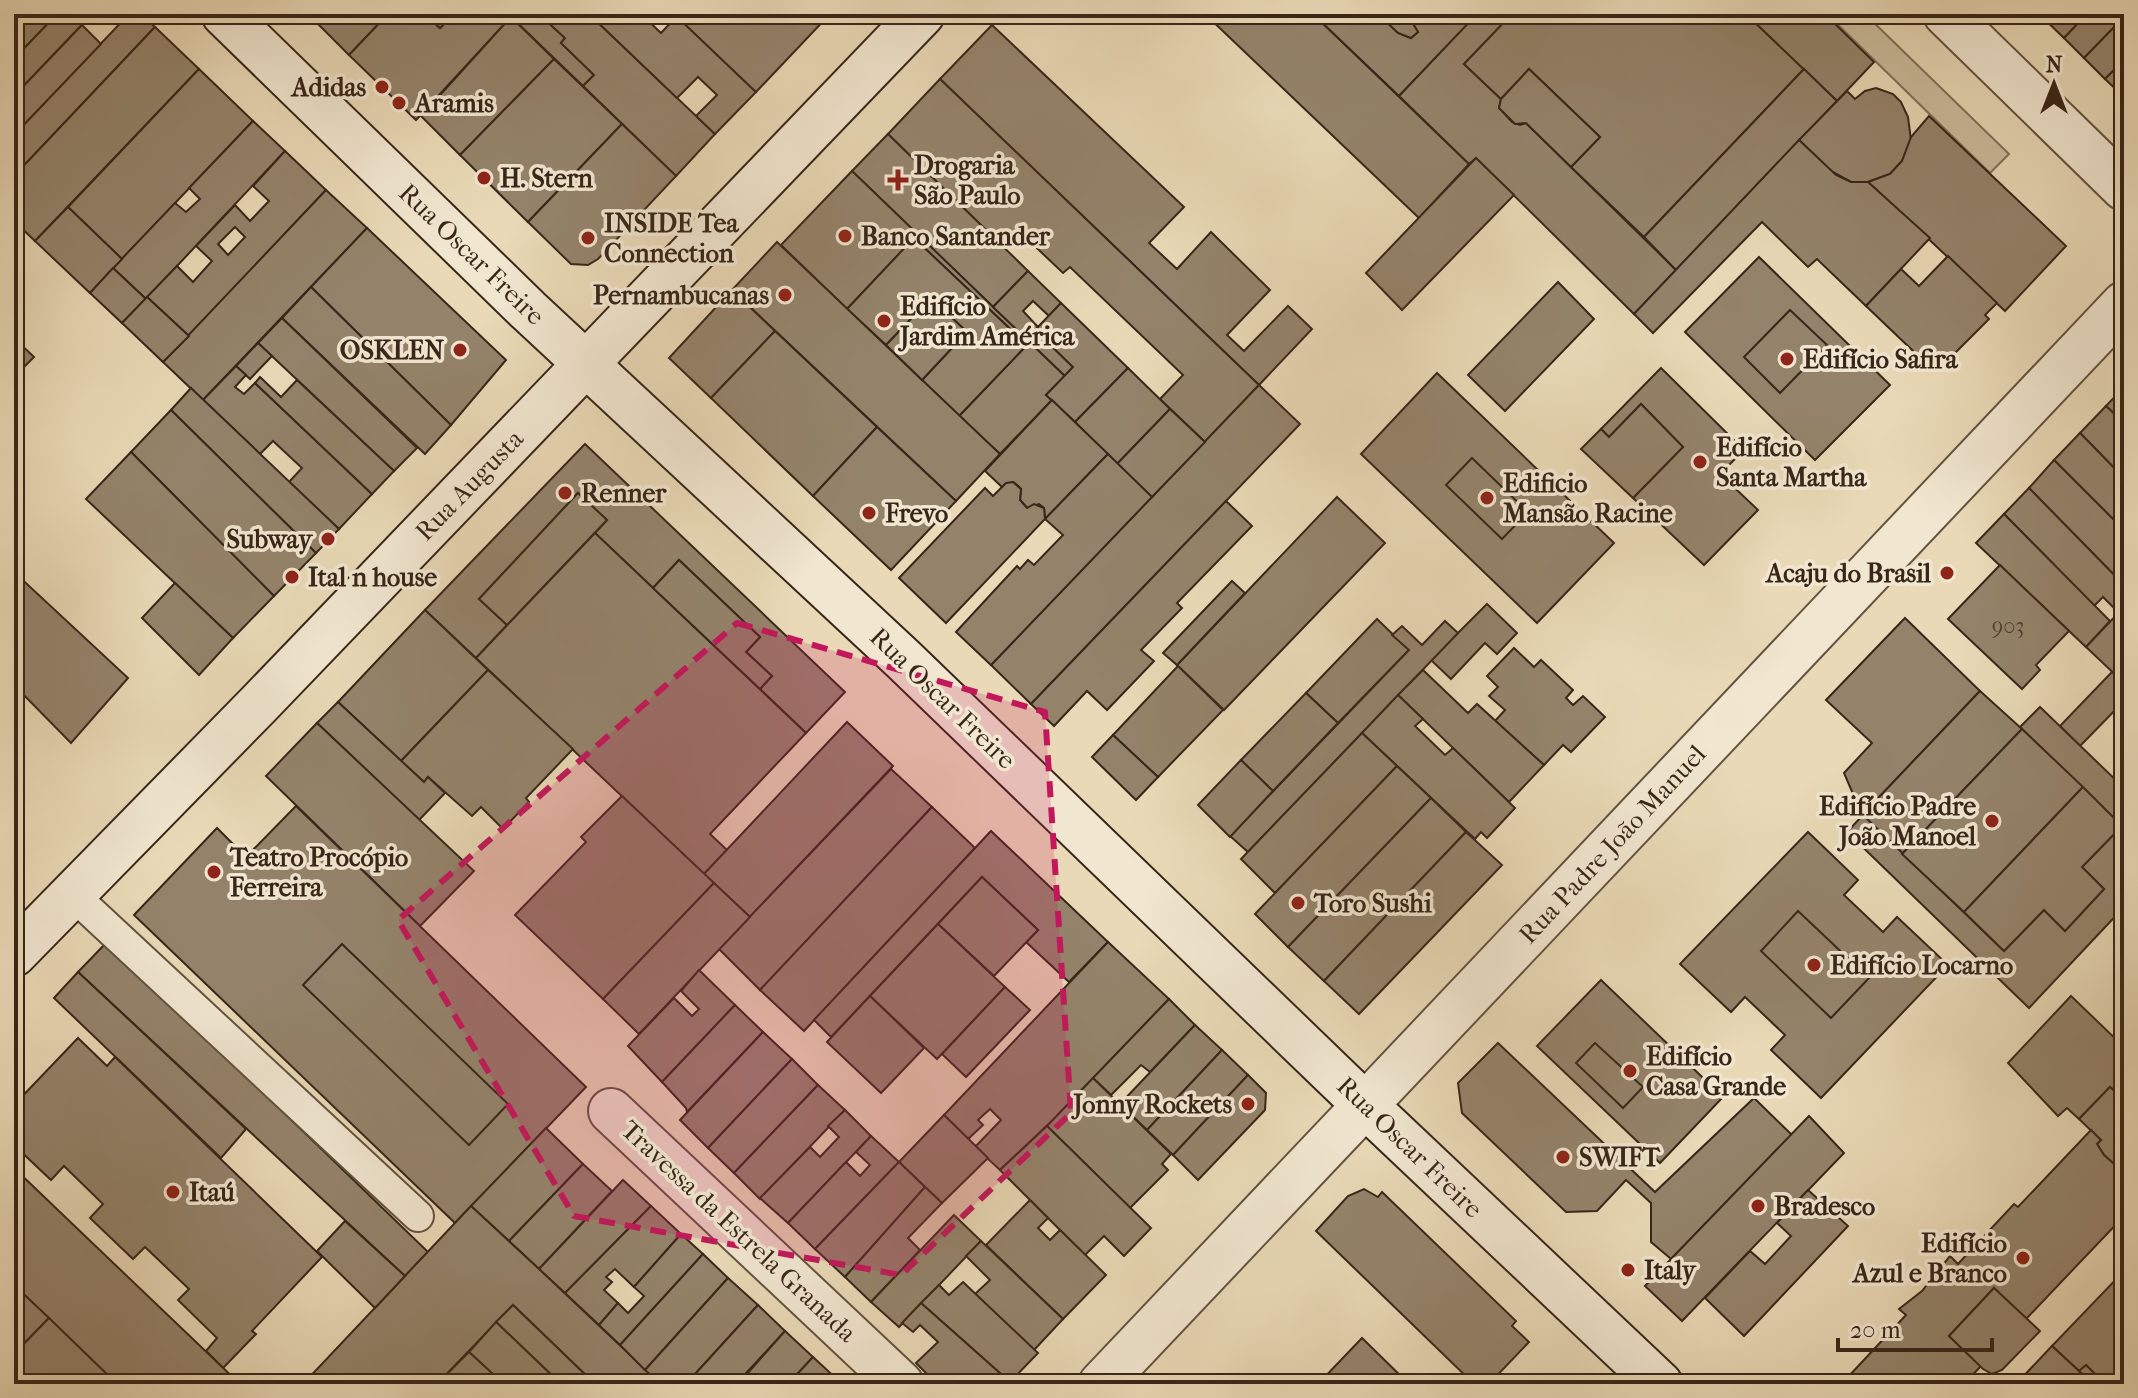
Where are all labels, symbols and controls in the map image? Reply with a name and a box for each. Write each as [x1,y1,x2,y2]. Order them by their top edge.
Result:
north arrow [2014,44,2094,124]
text: N [2046,52,2063,78]
place label: Adidas [290,72,366,103]
marker: Adidas [373,78,391,96]
place label: Aramis [413,88,494,119]
marker: Aramis [390,94,408,112]
place label: Drogaria São Paulo [914,150,1021,211]
place label: H. Stern [500,163,594,194]
marker: H. Stern [475,169,493,187]
marker: Drogaria São Paulo [889,171,907,189]
street label: Rua Oscar Freire [392,177,551,332]
place label: INSIDE Tea Connection [604,208,739,269]
place label: Banco Santander [861,221,1051,252]
marker: Banco Santander [836,227,854,245]
marker: INSIDE Tea Connection [579,229,597,247]
place label: Pernambucanas [593,280,769,311]
marker: Pernambucanas [776,286,794,304]
place label: Edifício Jardim América [897,291,1075,352]
marker: Edifício Jardim América [875,312,893,330]
place label: OSKLEN [340,335,444,366]
marker: OSKLEN [451,341,469,359]
place label: Edifício Safira [1803,344,1958,375]
marker: Edifício Safira [1778,350,1796,368]
street label: Rua Augusta [409,423,531,547]
place label: Edifício Santa Martha [1716,432,1867,493]
marker: Edifício Santa Martha [1691,453,1709,471]
place label: Edificio Mansão Racine [1503,468,1673,529]
place label: Renner [581,478,667,509]
marker: Renner [556,484,574,502]
marker: Edificio Mansão Racine [1478,489,1496,507]
place label: Frevo [884,498,948,529]
marker: Frevo [860,504,878,522]
place label: Subway [226,524,314,555]
marker: Subway [319,530,337,548]
place label: Acaju do Brasil [1764,558,1932,589]
place label: Ital n house [308,562,437,593]
marker: Acaju do Brasil [1938,564,1956,582]
marker: Ital n house [283,568,301,586]
house number: 903 [1992,613,2024,639]
street label: Rua Oscar Freire [863,621,1022,776]
street label: Rua Padre João Manuel [1512,739,1712,950]
place label: Edifício Padre João Manoel [1819,791,1977,852]
marker: Edifício Padre João Manoel [1983,812,2001,830]
place label: Teatro Procópio Ferreira [229,842,408,903]
marker: Teatro Procópio Ferreira [205,863,223,881]
place label: Toro Sushi [1313,888,1432,919]
marker: Toro Sushi [1289,894,1307,912]
place label: Edifício Locarno [1830,950,2013,981]
marker: Edifício Locarno [1805,956,1823,974]
place label: Edifício Casa Grande [1646,1041,1786,1102]
marker: Edifício Casa Grande [1621,1062,1639,1080]
street label: Rua Oscar Freire [1330,1070,1489,1225]
place label: Jonny Rockets [1070,1089,1232,1120]
marker: Jonny Rockets [1239,1095,1257,1113]
street label: Travessa da Estrela Granada [615,1114,863,1349]
place label: SWIFT [1579,1142,1661,1173]
marker: SWIFT [1554,1148,1572,1166]
place label: Itaú [189,1177,235,1208]
marker: Itaú [164,1183,182,1201]
place label: Bradesco [1774,1191,1875,1222]
marker: Bradesco [1749,1197,1767,1215]
place label: Edifício Azul e Branco [1851,1228,2007,1289]
marker: Edifício Azul e Branco [2014,1249,2032,1267]
place label: Italy [1644,1255,1698,1286]
marker: Italy [1619,1261,1637,1279]
scale bar [1838,1302,1992,1352]
text: 20 m [1850,1316,1901,1344]

